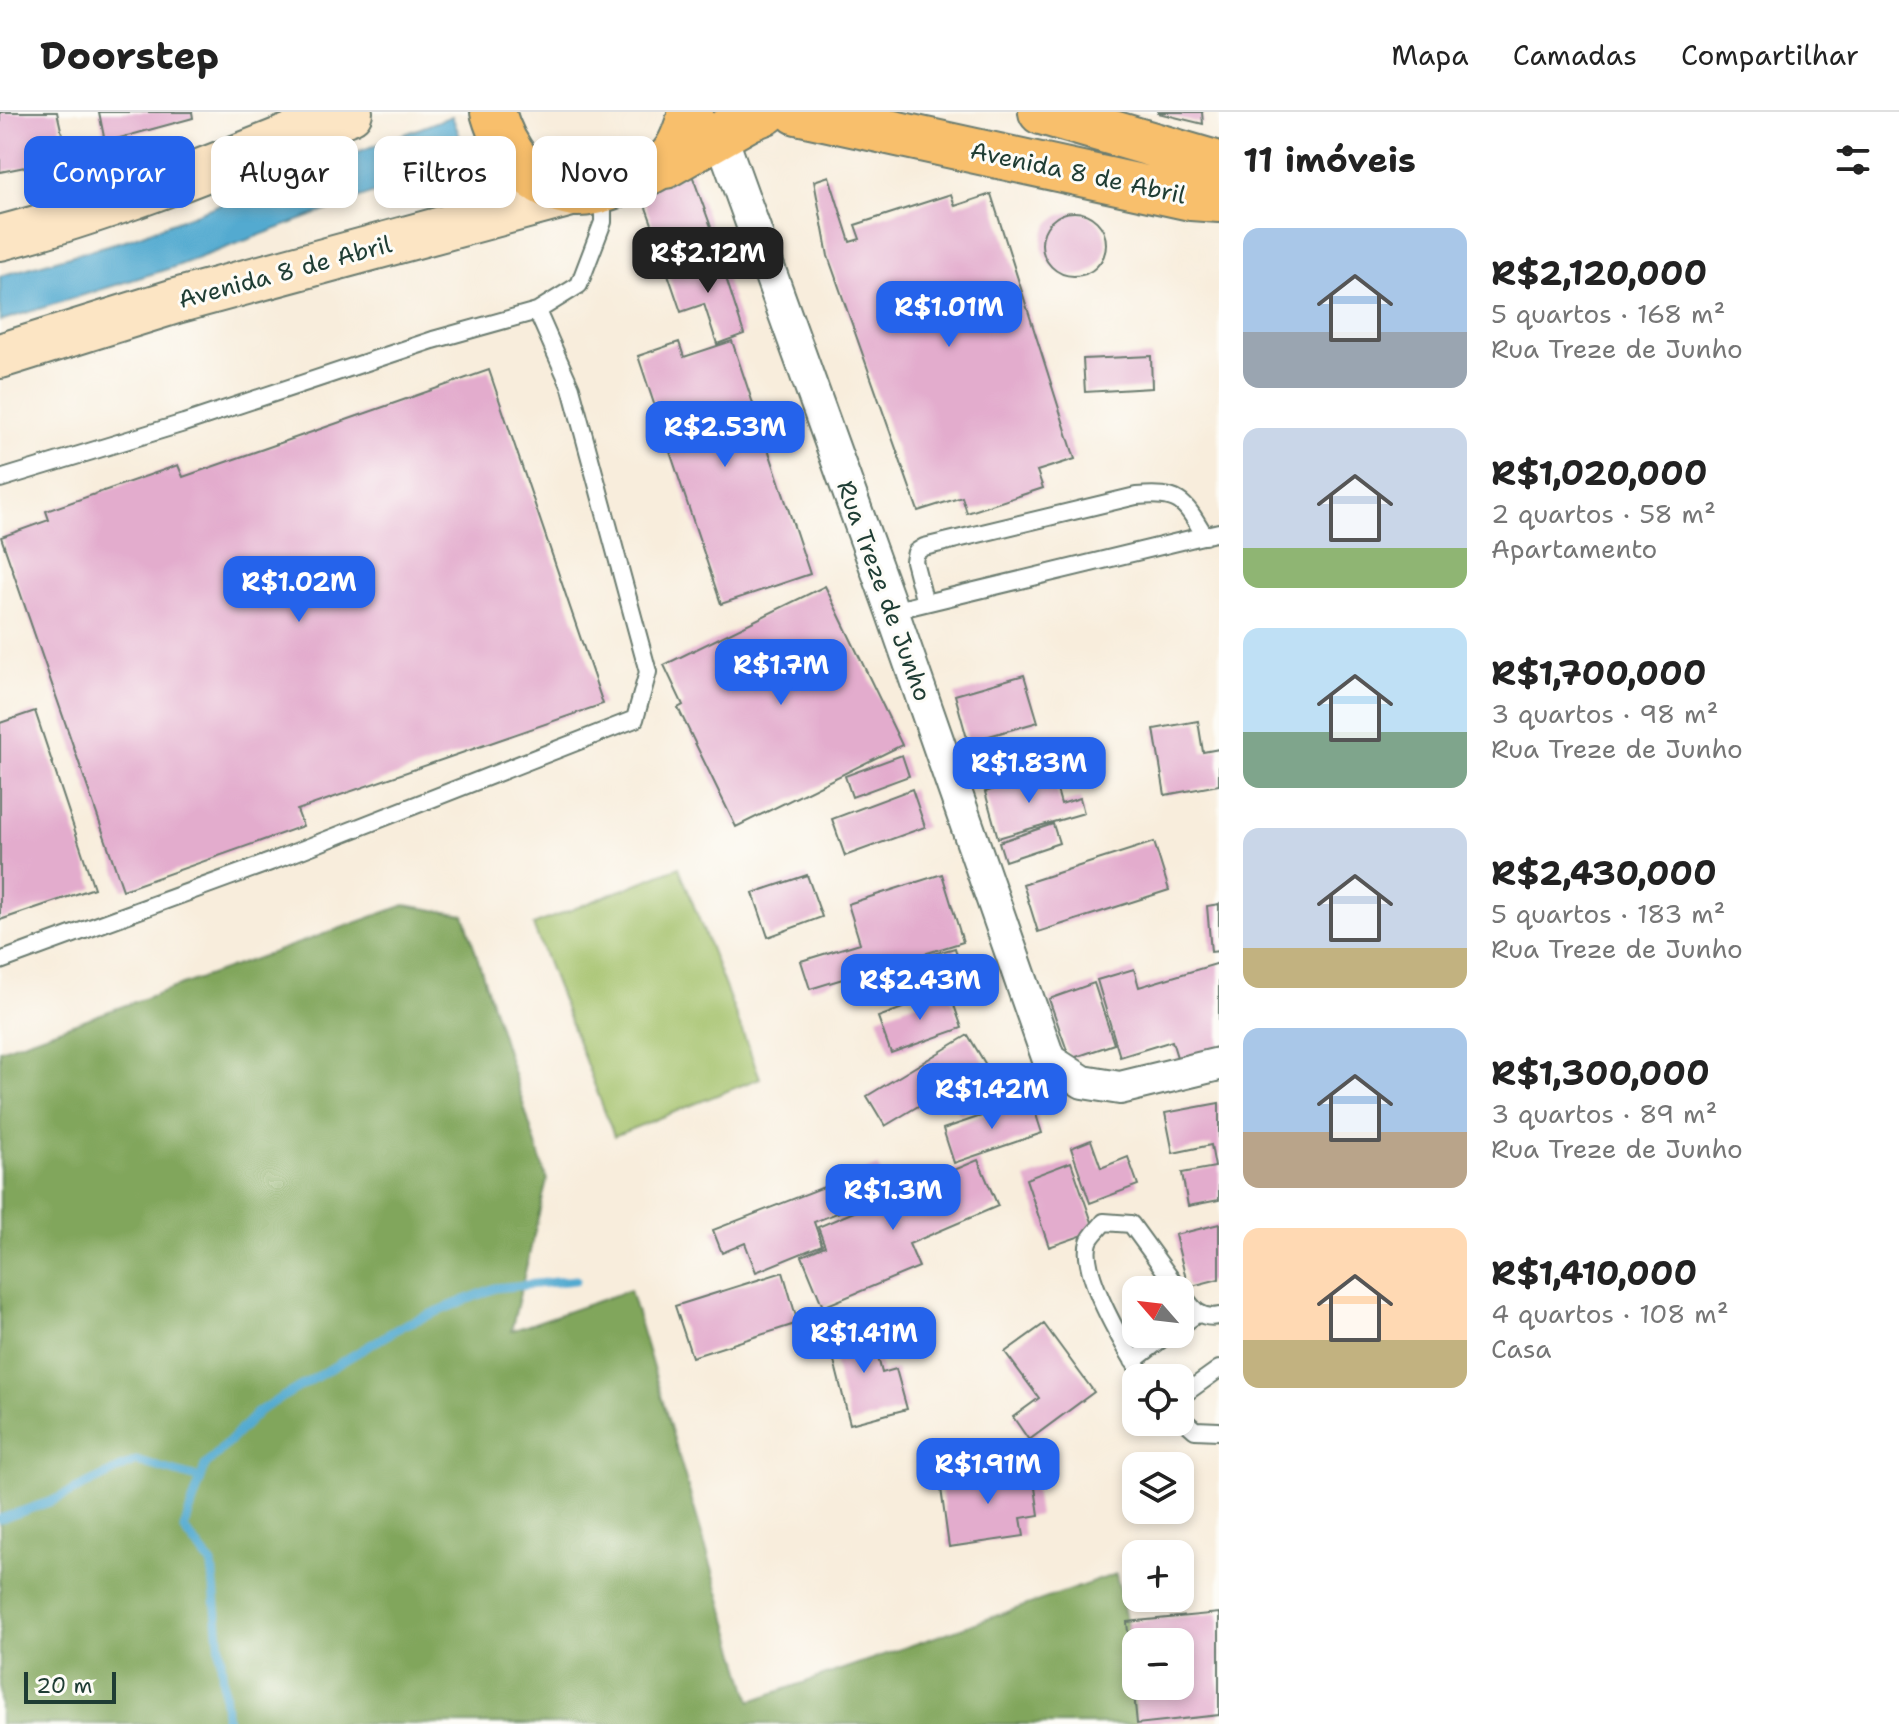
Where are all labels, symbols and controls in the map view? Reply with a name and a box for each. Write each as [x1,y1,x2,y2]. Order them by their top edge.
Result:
text: Doorstep [40,30,219,81]
text: Mapa [1391,36,1469,74]
text: Camadas [1513,36,1637,74]
text: Compartilhar [1681,36,1859,74]
street label: Avenida 8 de Abril [967,135,1190,212]
chip: Comprar [24,136,195,208]
chip: Alugar [211,136,358,208]
chip: Filtros [374,136,516,208]
chip: Novo [532,136,657,208]
text: 11 imóveis [1243,137,1416,183]
icon: filters [1831,138,1875,182]
pin: R$2.12M [634,227,782,295]
street label: Avenida 8 de Abril [175,228,396,316]
text: R$2.12M [650,235,766,270]
text: R$2,120,000 [1491,250,1707,296]
icon: home [1307,260,1403,356]
pin: R$1.01M [875,281,1023,349]
text: R$1.01M [894,289,1004,324]
text: 5 quartos · 168 m² [1491,296,1725,331]
text: Rua Treze de Junho [1491,331,1743,366]
pin: R$2.53M [651,401,799,469]
text: R$2.53M [664,409,786,444]
text: R$1,020,000 [1491,450,1708,496]
icon: home [1307,460,1403,556]
street label: Rua Treze de Junho [829,476,939,706]
text: 2 quartos · 58 m² [1491,496,1716,531]
text: Apartamento [1491,531,1657,566]
pin: R$1.02M [225,556,373,624]
text: R$1.02M [241,564,357,599]
pin: R$1.7M [716,639,846,707]
text: R$1.7M [733,647,829,682]
text: R$1,700,000 [1491,650,1707,696]
icon: home [1307,660,1403,756]
text: 3 quartos · 98 m² [1491,696,1718,731]
text: Rua Treze de Junho [1491,731,1743,766]
pin: R$1.83M [955,737,1103,805]
text: R$1.83M [971,745,1087,780]
text: R$2,430,000 [1491,850,1717,896]
icon: home [1307,860,1403,956]
text: 5 quartos · 183 m² [1491,896,1726,931]
text: Rua Treze de Junho [1491,931,1743,966]
pin: R$2.43M [846,954,994,1022]
text: R$2.43M [859,962,981,997]
text: R$1,300,000 [1491,1050,1710,1096]
icon: home [1307,1060,1403,1156]
pin: R$1.42M [918,1063,1066,1131]
text: R$1.42M [935,1071,1049,1106]
text: 3 quartos · 89 m² [1491,1096,1718,1131]
text: Rua Treze de Junho [1491,1131,1743,1166]
pin: R$1.3M [828,1164,958,1232]
text: R$1.3M [844,1172,942,1207]
text: R$1,410,000 [1491,1250,1697,1296]
icon: home [1307,1260,1403,1356]
north arrow [1122,1276,1194,1348]
map controls [1122,1276,1194,1700]
text: 4 quartos · 108 m² [1491,1296,1729,1331]
pin: R$1.41M [790,1307,938,1375]
text: R$1.41M [810,1315,918,1350]
text: Casa [1491,1331,1551,1366]
button: locate [1122,1364,1194,1436]
pin: R$1.91M [914,1438,1062,1506]
text: R$1.91M [934,1446,1042,1481]
button: layers [1122,1452,1194,1524]
button: + [1122,1540,1194,1612]
button: − [1122,1628,1194,1700]
scale bar [24,1668,116,1704]
text: 20 m [36,1671,93,1700]

